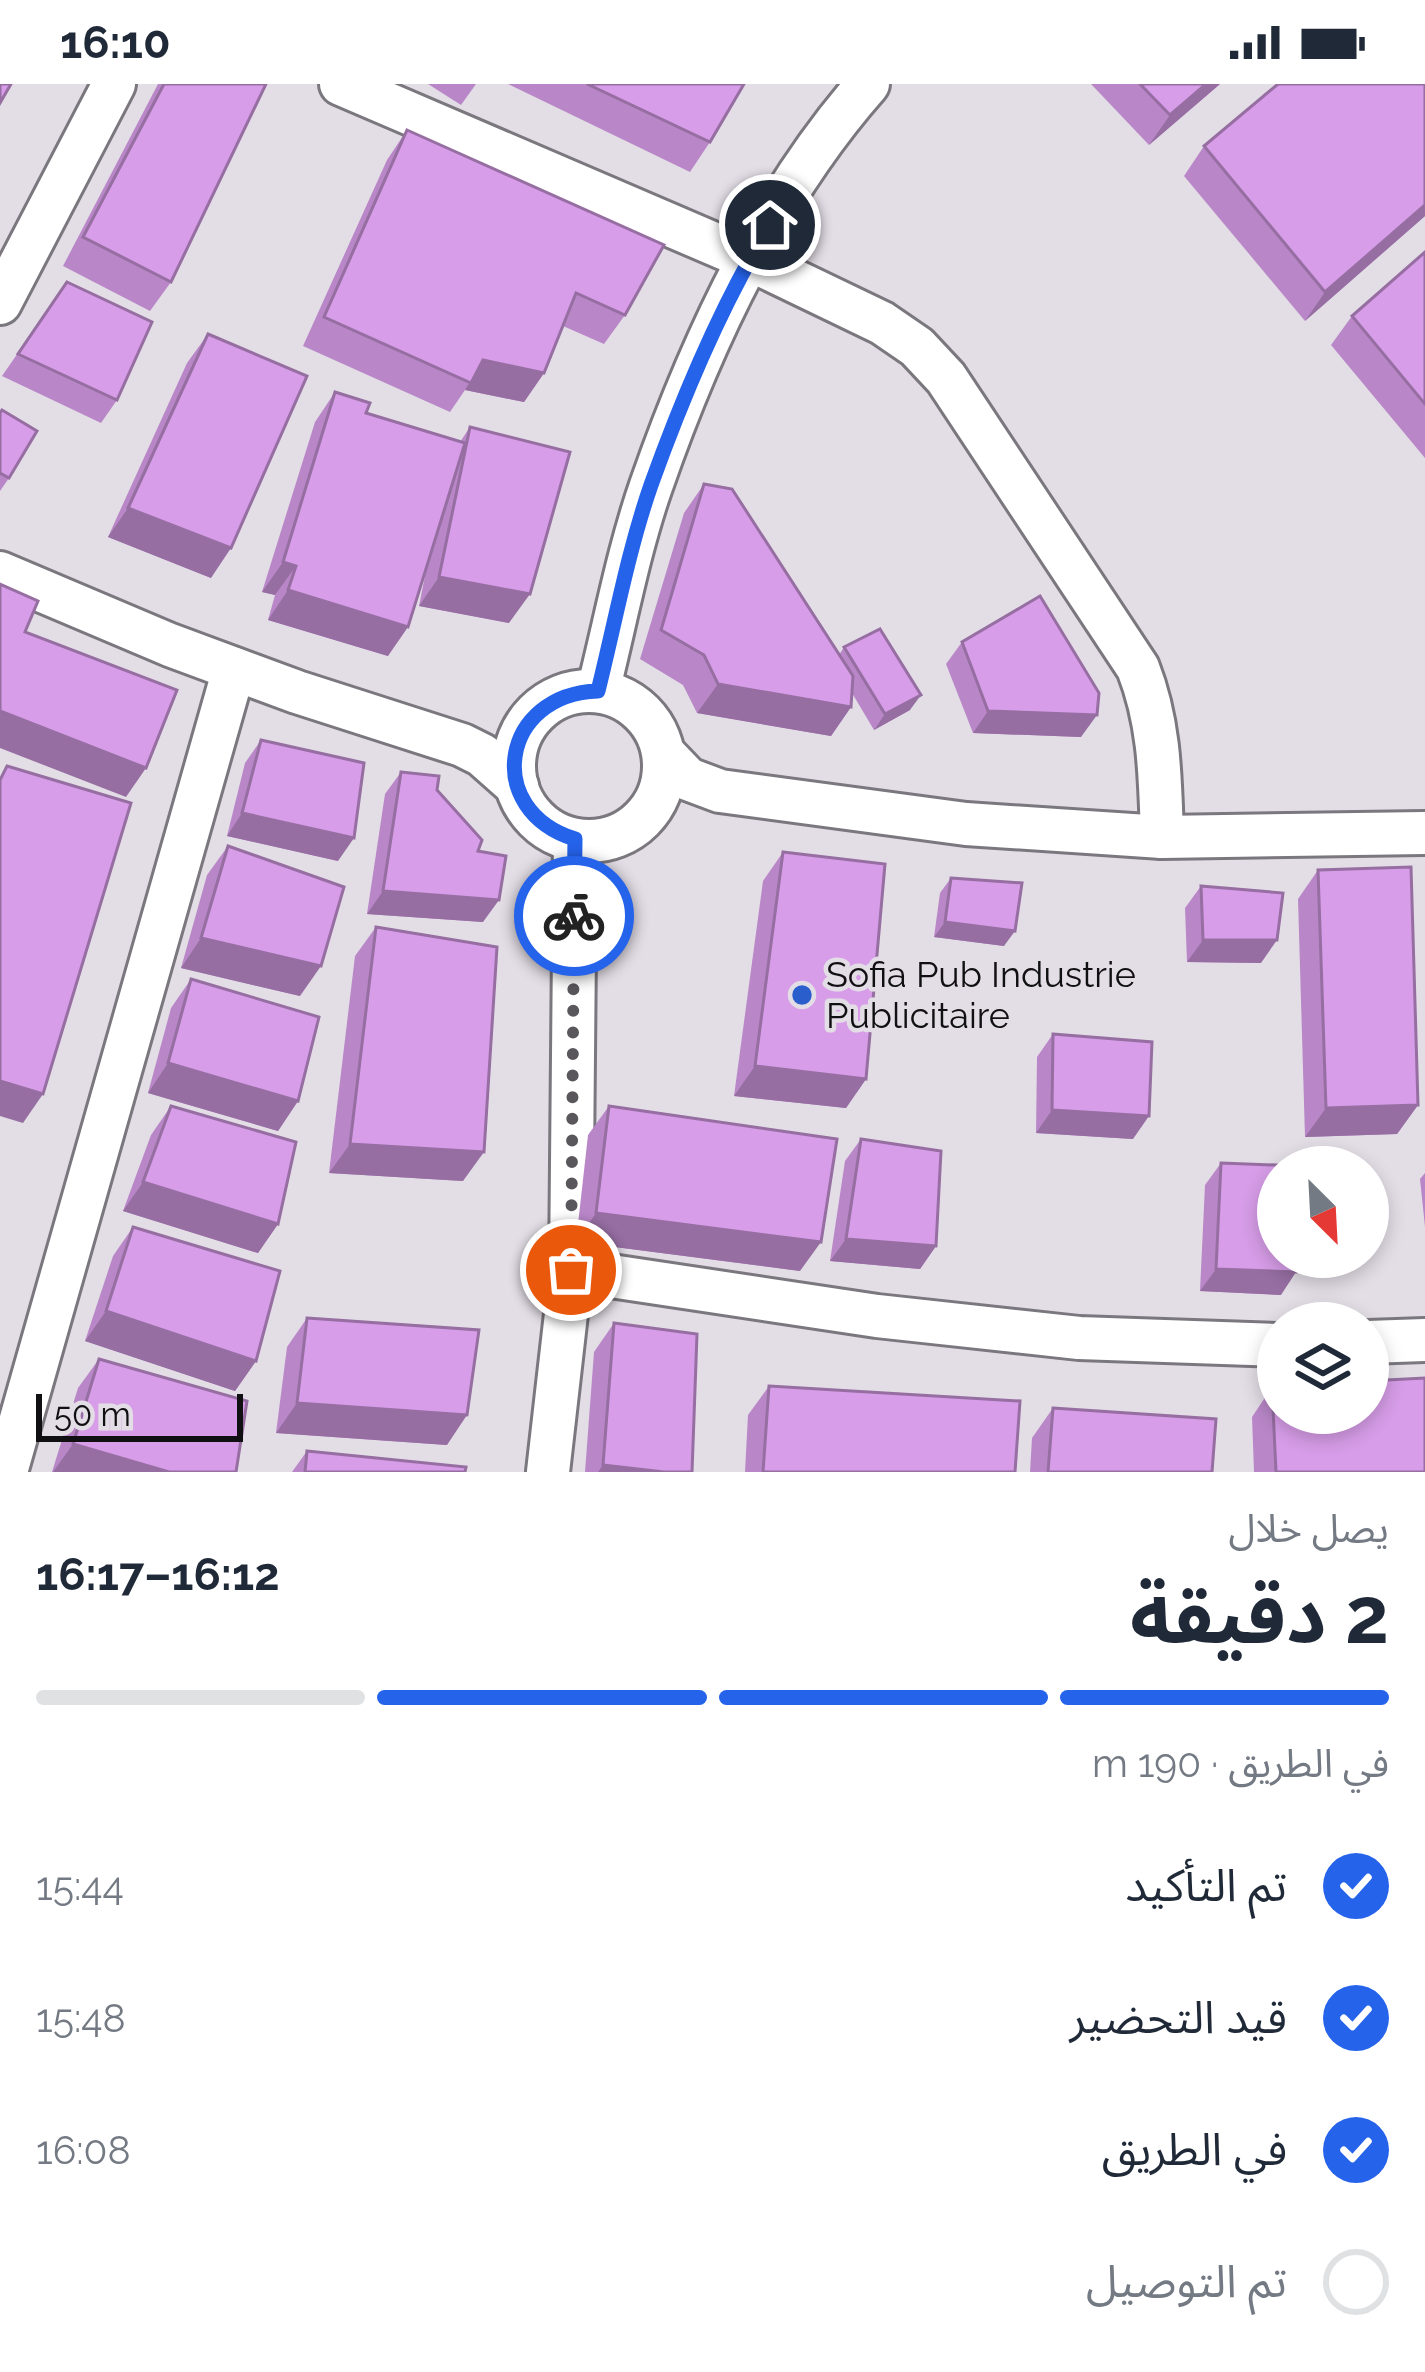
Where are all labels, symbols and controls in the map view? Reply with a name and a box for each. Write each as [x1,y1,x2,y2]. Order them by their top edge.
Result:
text: 16:10 [60,16,171,69]
pin [719,174,821,276]
icon: home [737,192,803,258]
courier [514,856,634,976]
icon: bike [541,883,607,949]
place label: Sofia Pub Industrie Publicitaire [826,953,1136,1036]
marker: Sofia Pub Industrie Publicitaire [789,982,815,1008]
north arrow [1257,1146,1389,1278]
map controls [1257,1146,1389,1434]
pin [520,1219,622,1321]
icon: bag [538,1237,604,1303]
button: layers [1257,1302,1389,1434]
scale bar [36,1388,243,1441]
text: 50 m [54,1395,131,1434]
text: يصل خلال [1228,1505,1389,1551]
text: 16:12–16:17 [36,1548,280,1601]
text: 2 دقيقة [1130,1570,1389,1661]
text: في الطريق · 190 m [1092,1740,1389,1786]
icon: check [1323,1853,1389,1919]
text: تم التأكيد [1125,1859,1287,1912]
text: 15:44 [36,1863,124,1909]
icon: check [1323,1985,1389,2051]
text: قيد التحضير [1070,1991,1287,2044]
text: 15:48 [36,1995,126,2041]
icon: check [1323,2117,1389,2183]
text: في الطريق [1102,2123,1287,2176]
text: 16:08 [36,2127,131,2173]
text: تم التوصيل [1086,2255,1287,2308]

